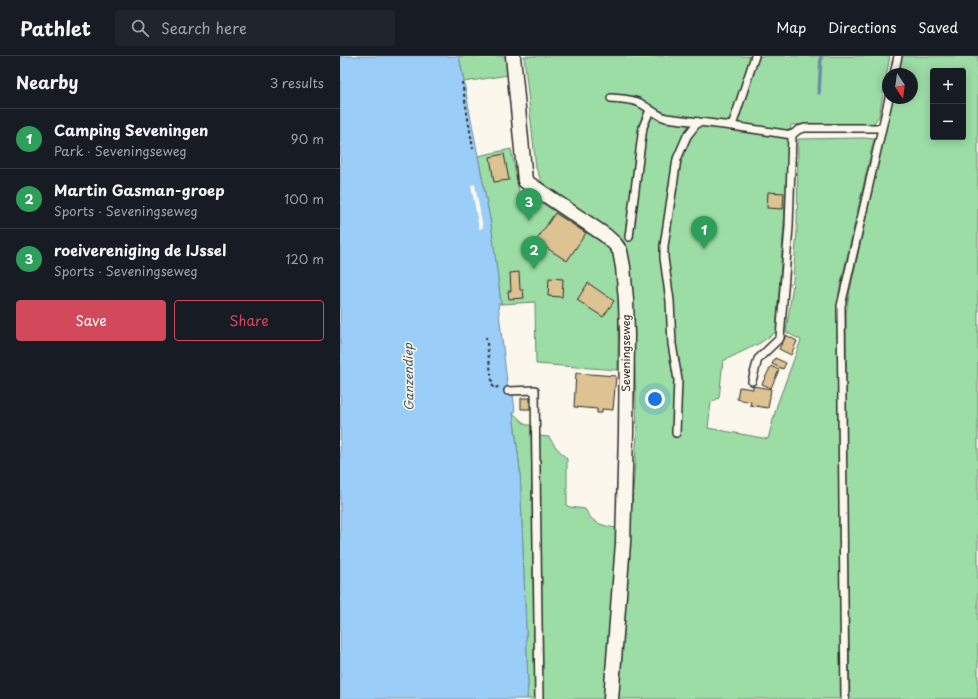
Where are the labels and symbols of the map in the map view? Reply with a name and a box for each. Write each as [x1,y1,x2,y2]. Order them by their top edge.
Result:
north arrow [882,68,918,104]
pin: 3 [516,188,542,221]
pin: 1 [691,216,717,249]
pin: 2 [521,236,547,269]
street label: Seveningseweg [617,314,634,392]
water label: Ganzendiep [398,343,418,411]
your location [645,389,665,409]

